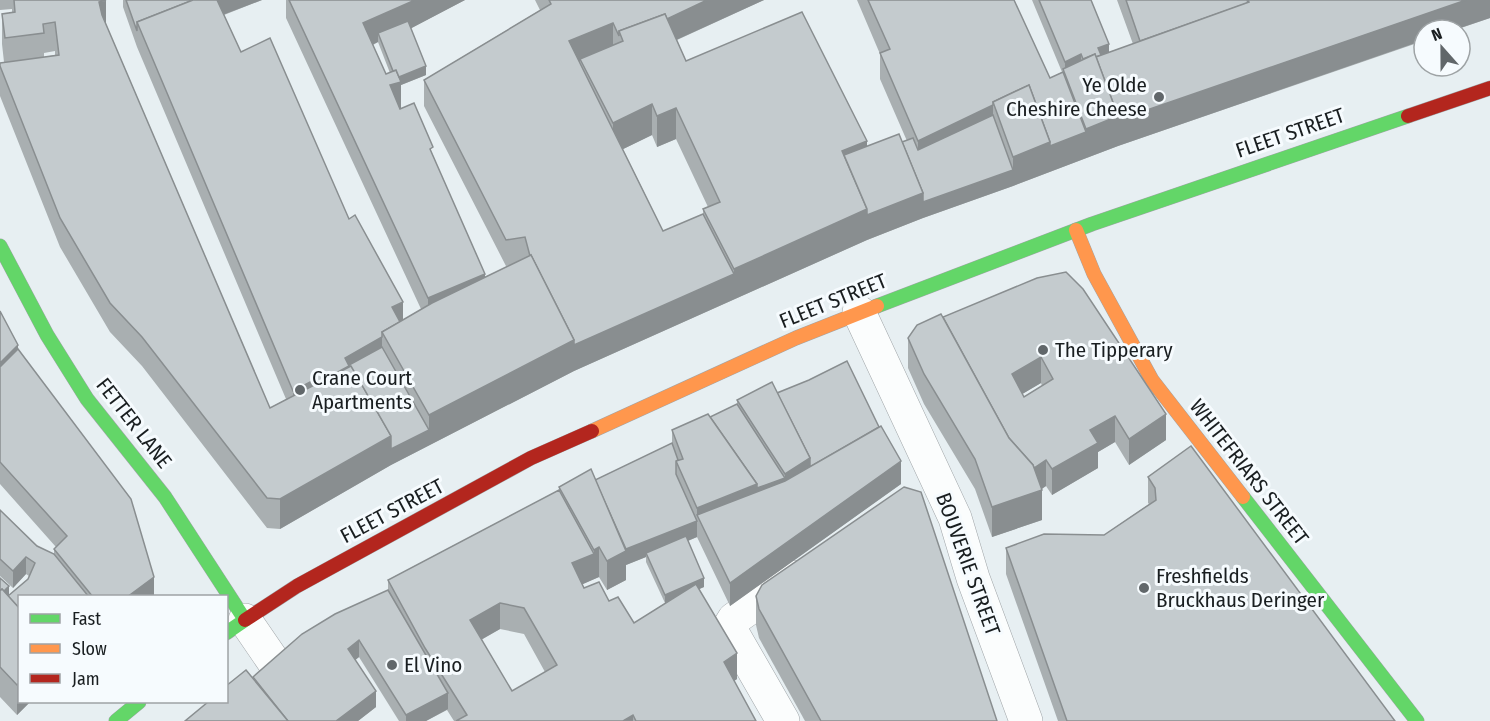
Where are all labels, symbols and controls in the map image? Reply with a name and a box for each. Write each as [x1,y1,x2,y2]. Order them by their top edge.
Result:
north arrow [1412,18,1472,78]
text: N [1429,24,1445,45]
place label: Ye Olde Cheshire Cheese [1006,72,1147,122]
marker: Ye Olde Cheshire Cheese [1152,90,1166,104]
street label: FLEET STREET [1232,102,1348,164]
street label: FLEET STREET [776,268,891,334]
place label: The Tipperary [1055,337,1173,363]
marker: The Tipperary [1036,343,1050,357]
place label: Crane Court Apartments [312,365,412,415]
street label: FETTER LANE [91,373,177,474]
marker: Crane Court Apartments [293,383,307,397]
street label: WHITEFRIARS STREET [1184,394,1314,550]
street label: FLEET STREET [336,473,448,549]
street label: BOUVERIE STREET [930,489,1006,639]
place label: Freshfields Bruckhaus Deringer [1156,563,1325,613]
marker: Freshfields Bruckhaus Deringer [1137,581,1151,595]
legend [18,595,228,703]
text: Fast [72,608,101,630]
text: Slow [72,638,107,660]
place label: El Vino [404,652,462,678]
marker: El Vino [385,658,399,672]
text: Jam [72,668,100,690]

